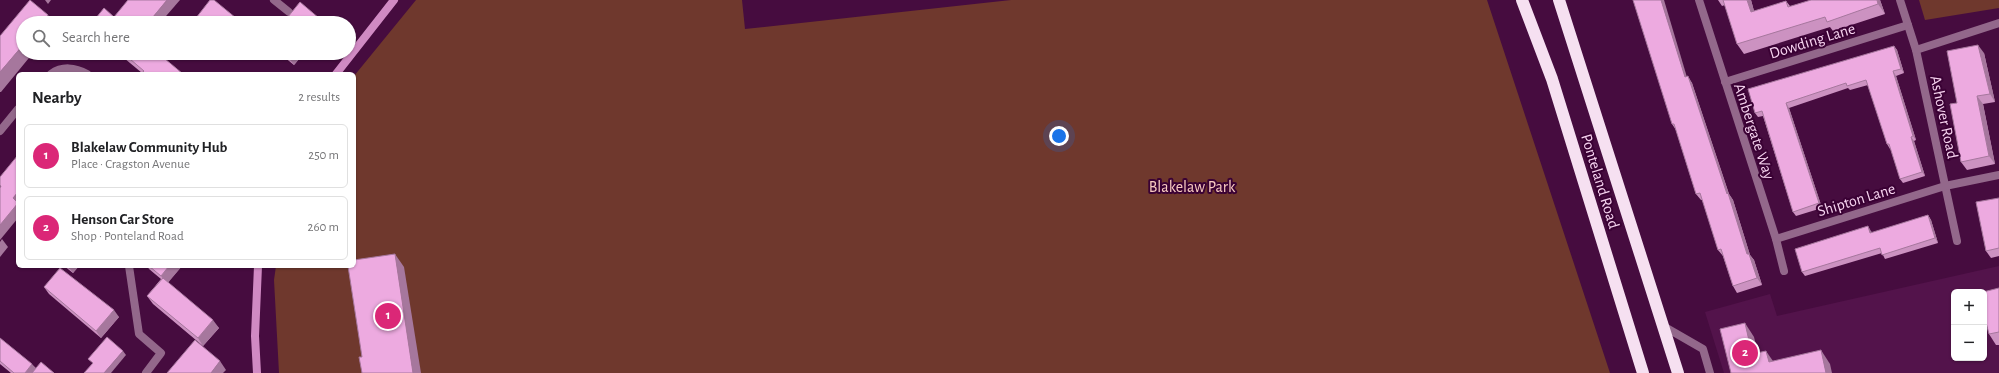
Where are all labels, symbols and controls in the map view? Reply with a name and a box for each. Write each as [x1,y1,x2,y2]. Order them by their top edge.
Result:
search box [16,16,356,60]
street label: Dowding Lane [1767,20,1857,62]
icon: search [30,27,52,49]
text: Search here [62,30,130,45]
street label: Ashover Road [1927,74,1961,160]
street label: Ambergate Way [1730,81,1777,182]
text: Nearby [32,89,82,106]
text: 2 results [298,91,340,104]
your location [1049,126,1069,146]
street label: Ponteland Road [1578,132,1622,231]
text: Blakelaw Community Hub [71,140,227,155]
text: 1 [44,149,48,162]
text: 250 m [308,149,339,162]
text: Place · Cragston Avenue [71,158,190,171]
park label: Blakelaw Park [1149,179,1236,195]
street label: Shipton Lane [1815,181,1897,219]
text: Henson Car Store [71,212,174,227]
text: 2 [43,221,49,234]
text: 260 m [308,221,339,234]
text: Shop · Ponteland Road [71,230,184,243]
map controls [1951,289,1987,361]
button: + [1951,289,1987,325]
pin: 1 [375,301,401,331]
button: − [1951,325,1987,361]
pin: 2 [1732,338,1758,368]

